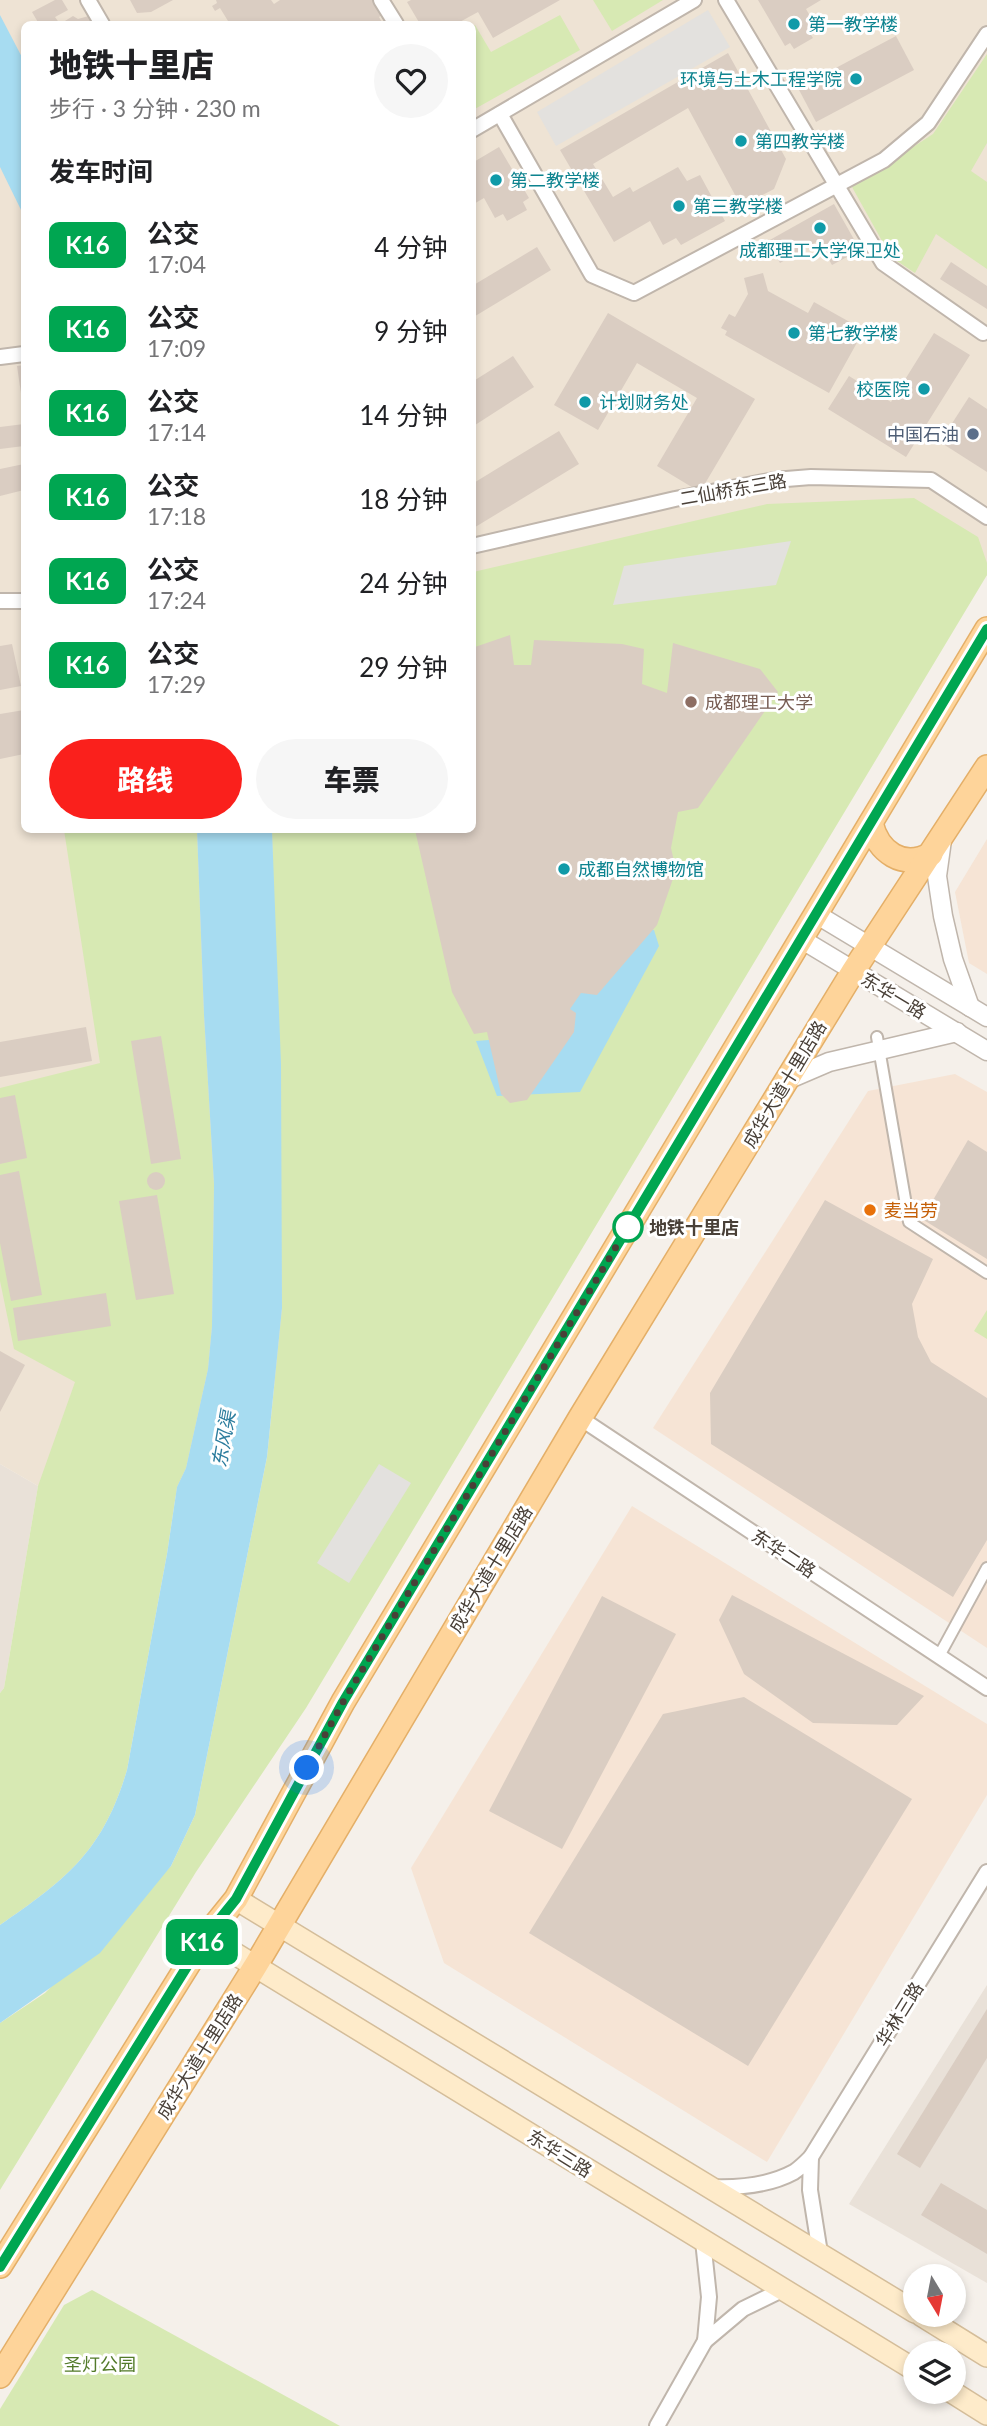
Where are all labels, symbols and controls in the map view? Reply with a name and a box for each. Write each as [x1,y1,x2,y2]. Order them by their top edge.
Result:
place label: 第一教学楼 [808,13,898,35]
marker: 第一教学楼 [786,16,802,32]
text: 地铁十里店 [49,44,214,84]
button: heart [374,44,448,118]
place label: 环境与土木工程学院 [680,68,842,90]
marker: 环境与土木工程学院 [848,71,864,87]
text: 步行 · 3 分钟 · 230 m [49,94,261,122]
place label: 第四教学楼 [755,130,845,152]
marker: 第四教学楼 [733,133,749,149]
text: 发车时间 [49,155,153,187]
place label: 第二教学楼 [510,169,600,191]
marker: 第二教学楼 [488,172,504,188]
place label: 第三教学楼 [693,195,783,217]
marker: 第三教学楼 [671,198,687,214]
text: 公交 [147,217,199,249]
marker: 成都理工大学保卫处 [812,220,828,236]
text: K16 [65,230,110,259]
text: 4 分钟 [374,231,448,263]
place label: 成都理工大学保卫处 [739,239,901,261]
text: 17:04 [147,250,206,278]
text: 公交 [147,301,199,333]
text: K16 [65,314,110,343]
text: 9 分钟 [374,315,448,347]
place label: 第七教学楼 [808,322,898,344]
marker: 第七教学楼 [786,325,802,341]
text: 17:09 [147,334,206,362]
place label: 校医院 [856,378,910,400]
marker: 校医院 [916,381,932,397]
text: 公交 [147,385,199,417]
place label: 计划财务处 [599,391,689,413]
marker: 计划财务处 [577,394,593,410]
text: K16 [65,398,110,427]
text: 14 分钟 [359,399,448,431]
text: 17:14 [147,418,206,446]
place label: 中国石油 [887,423,959,445]
marker: 中国石油 [965,426,981,442]
text: 公交 [147,469,199,501]
street label: 二仙桥东三路 [678,469,788,509]
text: K16 [65,482,110,511]
text: 18 分钟 [359,483,448,515]
text: 17:18 [147,502,206,530]
text: 公交 [147,553,199,585]
text: K16 [65,566,110,595]
text: 24 分钟 [359,567,448,599]
text: 17:24 [147,586,206,614]
text: 公交 [147,637,199,669]
text: K16 [65,650,110,679]
text: 29 分钟 [359,651,448,683]
text: 17:29 [147,670,206,698]
place label: 成都理工大学 [705,691,813,713]
marker: 成都理工大学 [683,694,699,710]
button: 路线 [49,739,242,819]
button: 车票 [256,739,448,819]
place label: 成都自然博物馆 [578,858,704,880]
marker: 成都自然博物馆 [556,861,572,877]
street label: 东华一路 [857,967,931,1023]
street label: 成华大道十里店路 [737,1017,831,1151]
place label: 麦当劳 [884,1199,938,1221]
marker: 麦当劳 [862,1202,878,1218]
marker: 地铁十里店 [613,1212,643,1242]
place label: 地铁十里店 [649,1216,739,1238]
water label: 东风渠 [207,1406,240,1469]
street label: 成华大道十里店路 [443,1502,537,1636]
street label: 东华二路 [748,1524,820,1582]
your location [289,1750,324,1785]
line badge: K16 [162,1919,242,1965]
text: K16 [180,1927,224,1956]
street label: 华林三路 [871,1978,927,2050]
street label: 成华大道十里店路 [152,1989,246,2123]
street label: 东华三路 [524,2125,596,2181]
north arrow [903,2264,966,2328]
map controls [903,2264,966,2404]
button: layers [903,2341,966,2404]
park label: 圣灯公园 [64,2353,136,2375]

